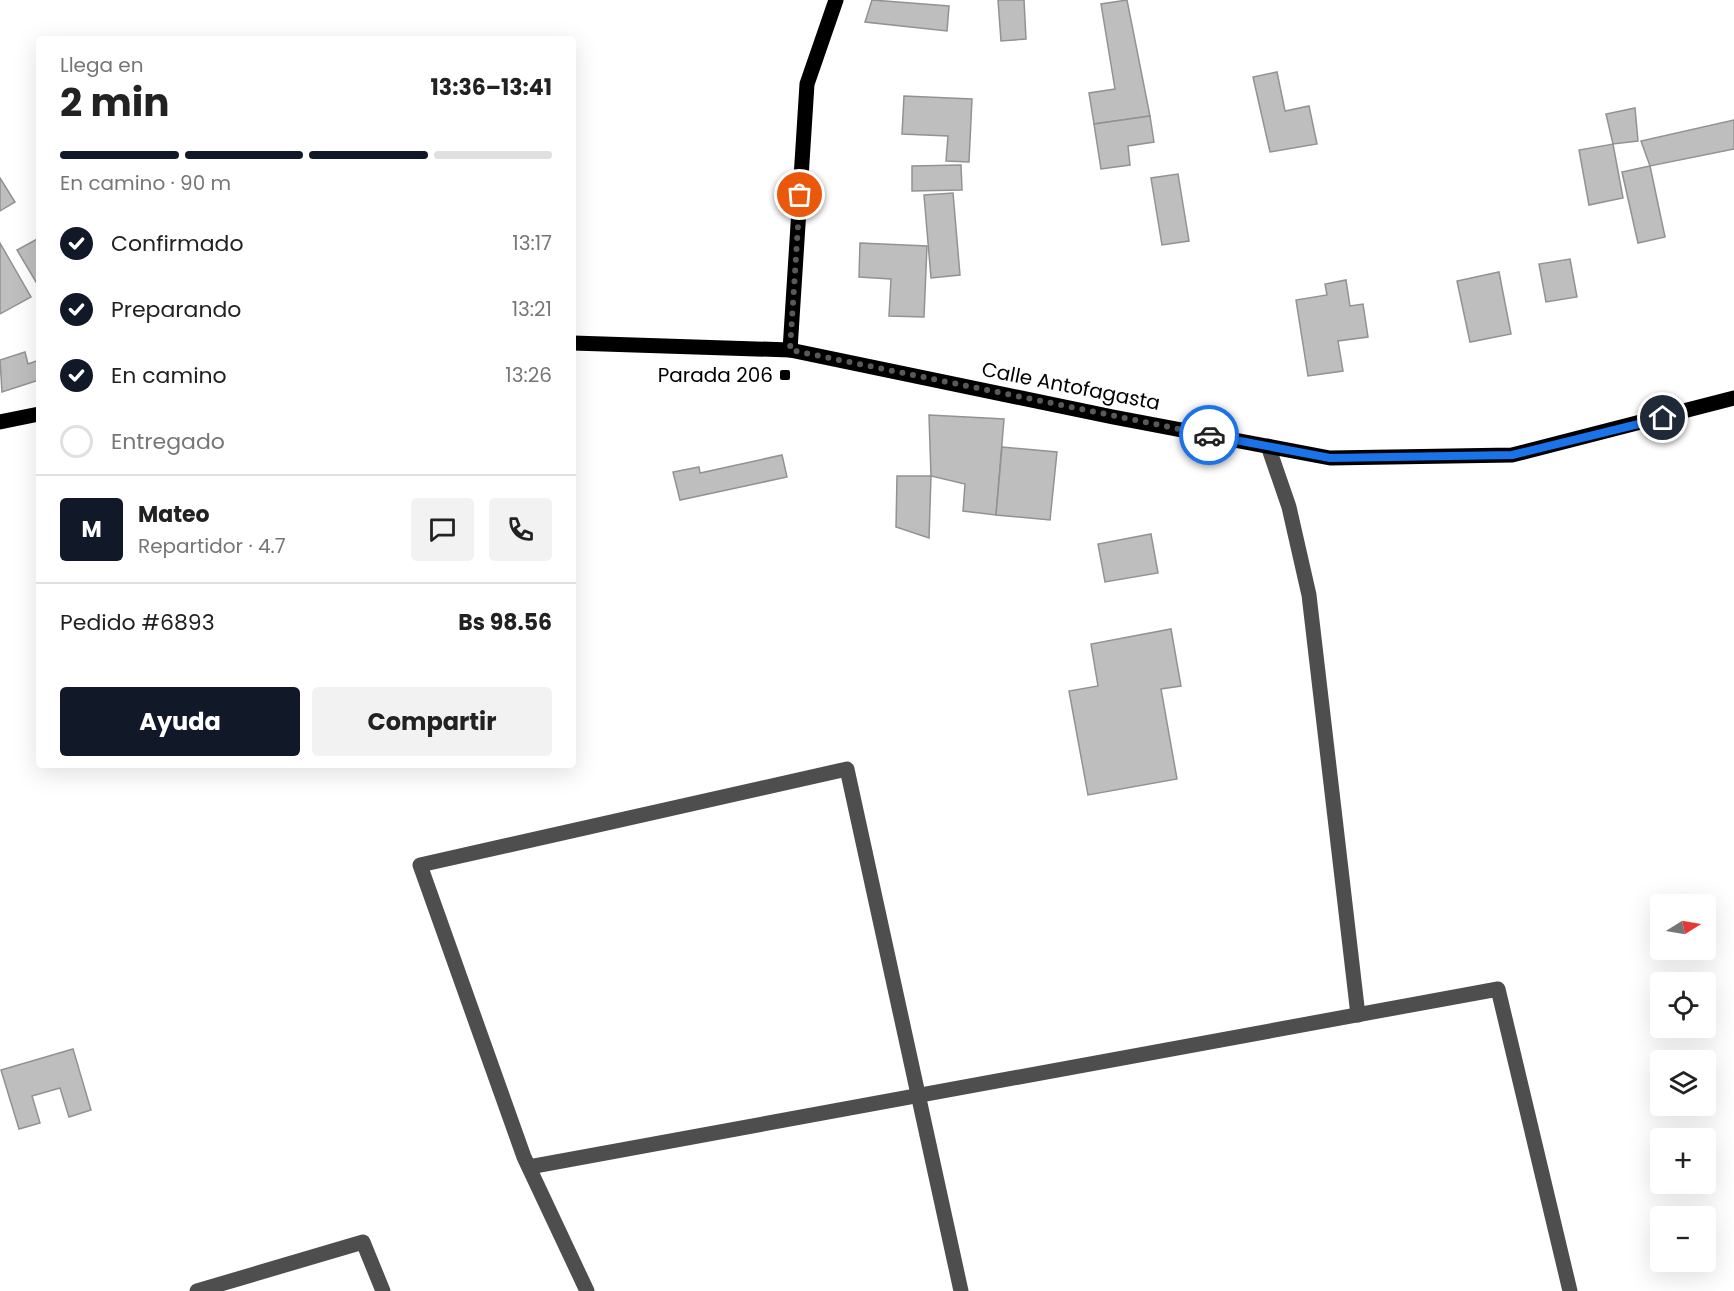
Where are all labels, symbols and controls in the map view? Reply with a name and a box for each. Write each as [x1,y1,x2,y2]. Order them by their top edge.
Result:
text: Llega en [60,51,144,79]
text: 13:36–13:41 [431,72,552,103]
text: 2 min [60,75,170,130]
text: En camino · 90 m [60,169,231,197]
pin [774,169,825,220]
icon: bag [783,178,816,211]
icon: check [60,227,93,260]
text: Confirmado [111,228,244,259]
text: 13:17 [512,229,552,257]
icon: check [60,293,93,326]
text: Preparando [111,294,241,325]
text: 13:21 [512,295,552,323]
street label: Calle Antofagasta [979,355,1163,417]
icon: check [60,359,93,392]
text: En camino [111,360,227,391]
text: 13:26 [505,361,552,389]
place label: Parada 206 [658,361,773,389]
marker: Parada 206 [778,368,792,382]
pin [1637,392,1688,443]
icon: home [1646,401,1679,434]
courier [1179,405,1239,465]
icon: car [1193,419,1226,452]
text: Entregado [111,426,225,457]
button: chat [411,498,474,561]
button: phone [489,498,552,561]
text: Mateo [138,499,210,530]
text: M [81,514,102,545]
text: Repartidor · 4.7 [138,532,286,560]
text: Pedido #6893 [60,607,215,638]
text: Bs 98.56 [458,607,552,638]
button: Ayuda [60,687,300,756]
button: Compartir [312,687,552,756]
north arrow [1650,894,1716,960]
map controls [1650,894,1716,1272]
button: locate [1650,972,1716,1038]
button: layers [1650,1050,1716,1116]
button: + [1650,1128,1716,1194]
button: − [1650,1206,1716,1272]

